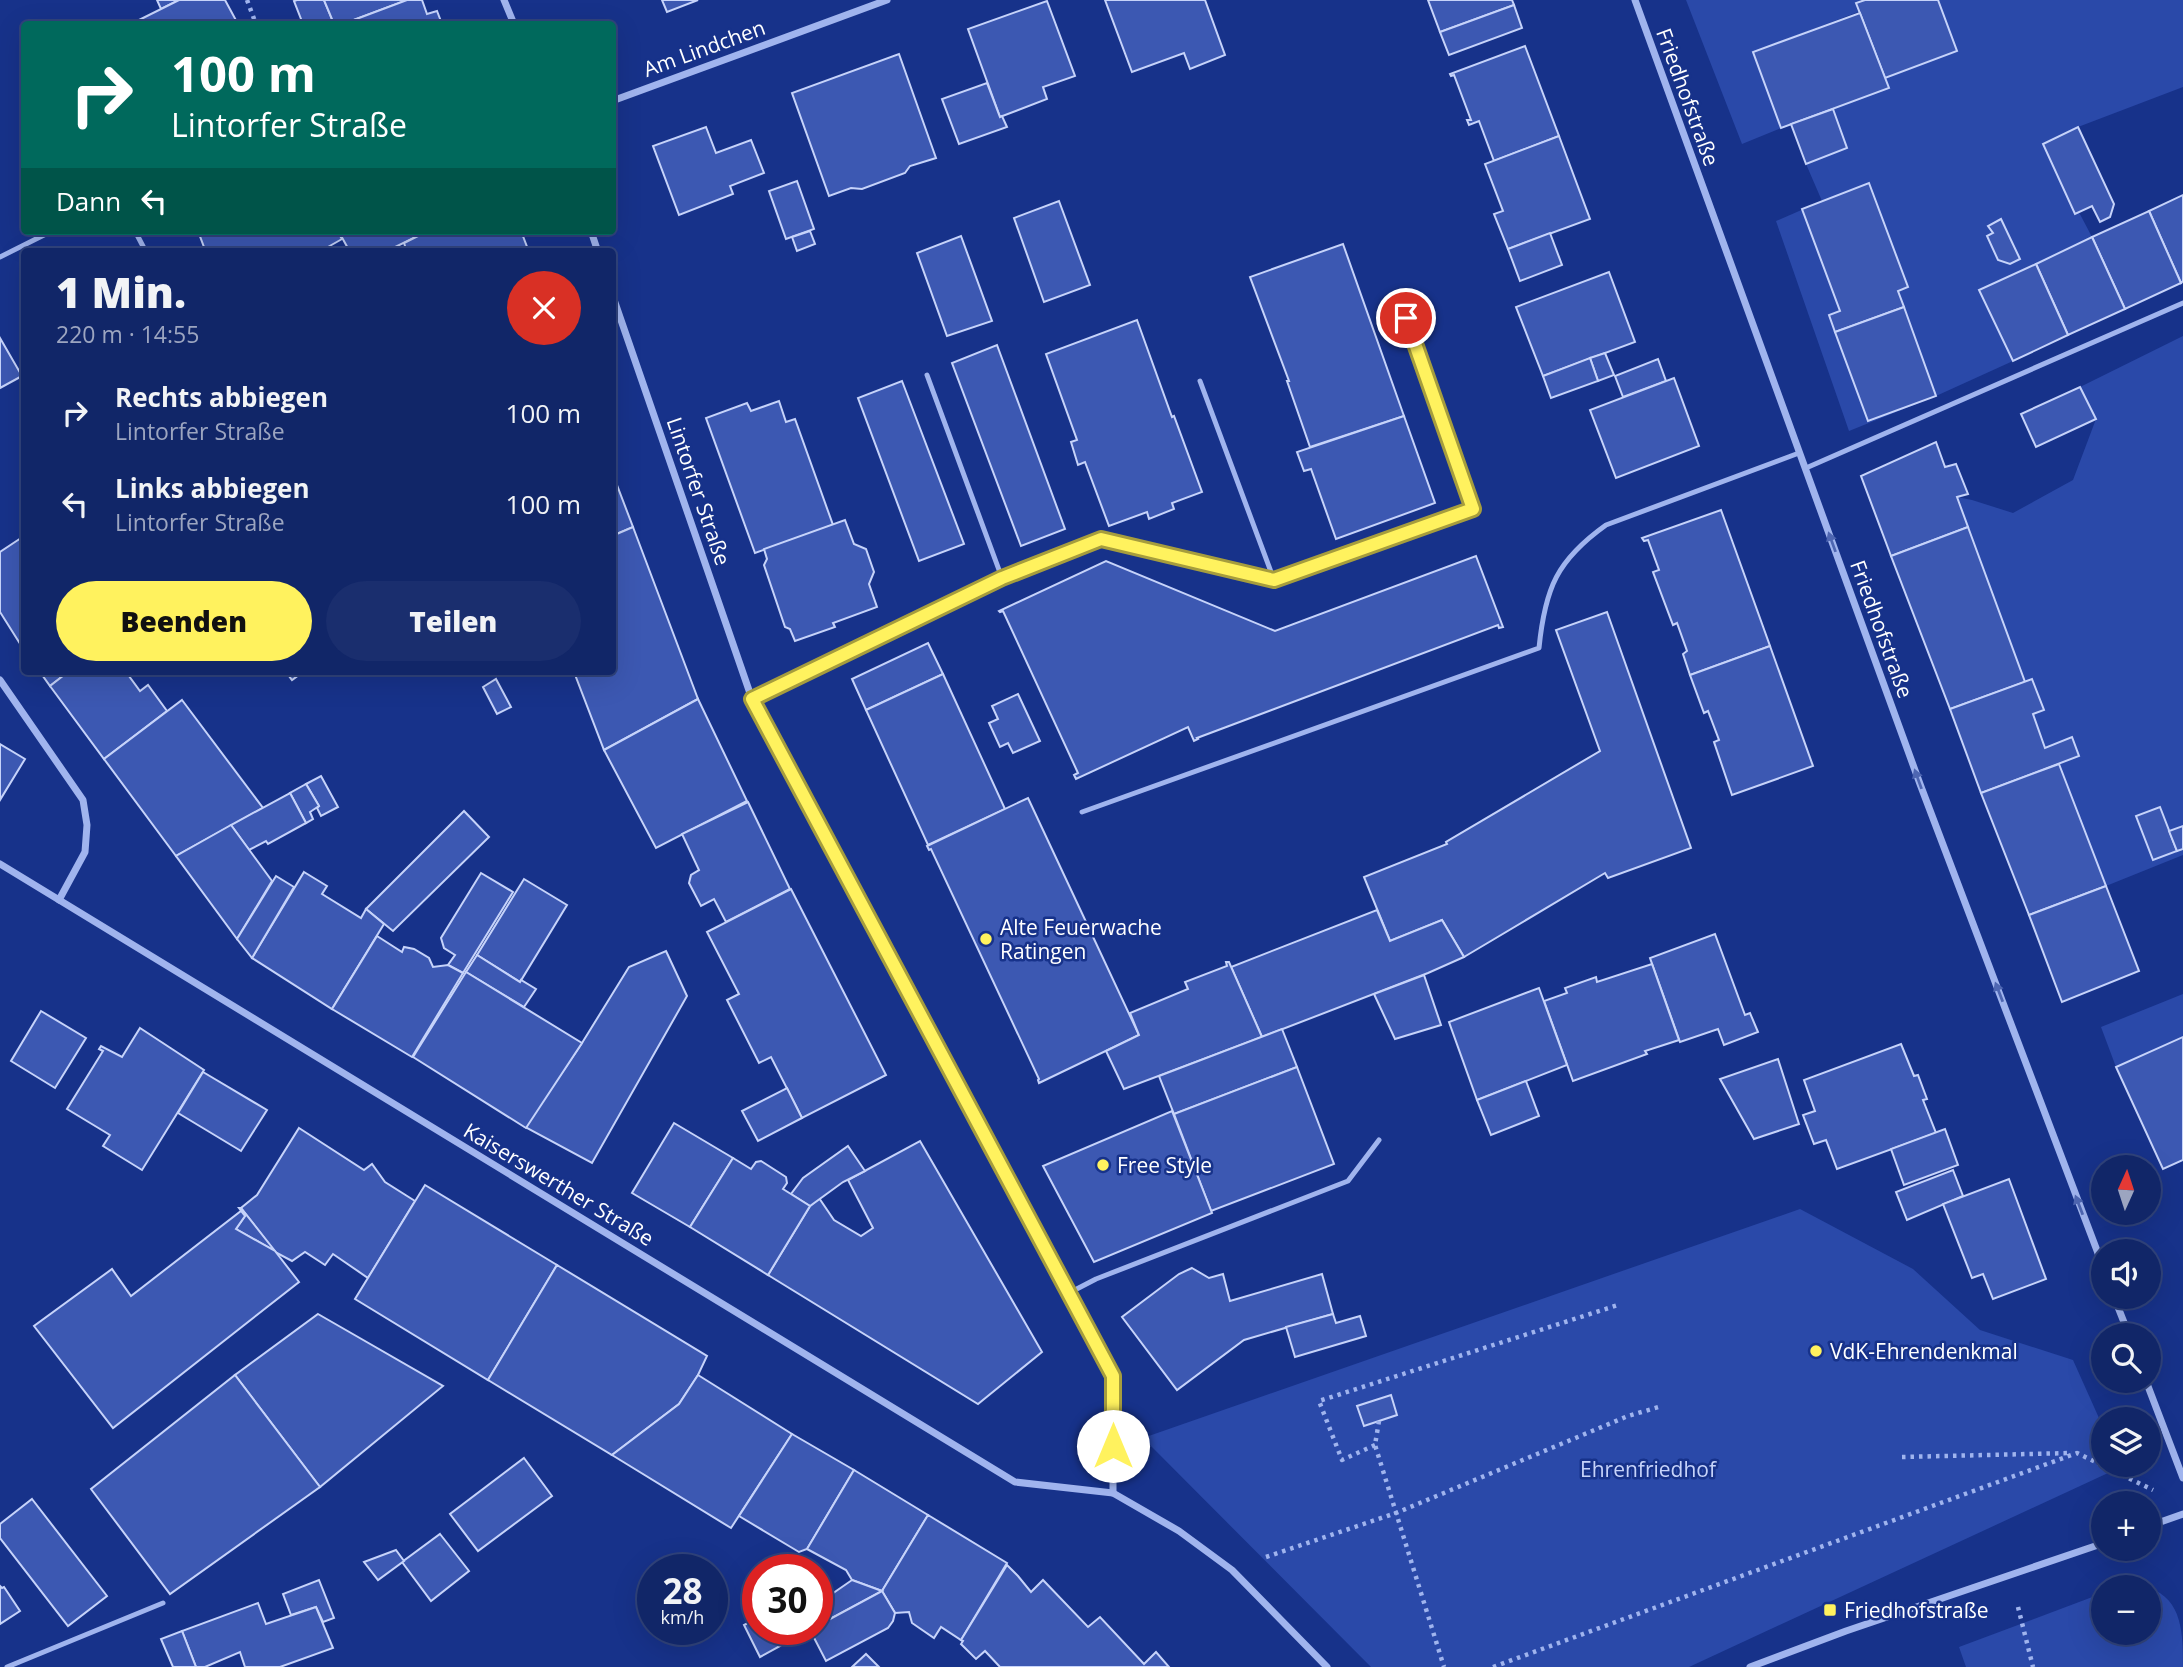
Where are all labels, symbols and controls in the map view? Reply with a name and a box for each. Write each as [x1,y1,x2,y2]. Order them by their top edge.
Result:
street label: Am Lindchen [639,13,769,83]
street label: Friedhofstraße [1650,24,1726,170]
text: 100 m [171,40,316,106]
icon: right [56,49,147,140]
text: Lintorfer Straße [171,103,407,146]
icon: left [135,182,173,220]
text: Dann [56,183,121,219]
text: 1 Min. [56,263,186,320]
button: close [507,271,581,345]
pin [1376,288,1436,348]
icon: arrive [1387,299,1425,337]
text: 220 m · 14:55 [56,318,199,350]
text: Rechts abbiegen [115,379,328,415]
icon: right [56,394,94,432]
text: 100 m [506,395,581,431]
street label: Lintorfer Straße [661,413,737,569]
text: Lintorfer Straße [115,415,285,447]
text: Links abbiegen [115,470,310,506]
icon: left [56,485,94,523]
text: 100 m [506,486,581,522]
text: Lintorfer Straße [115,506,285,538]
one-way arrow [1827,532,1838,553]
street label: Friedhofstraße [1844,556,1920,702]
button: Beenden [56,581,312,661]
button: Teilen [326,581,581,661]
one-way arrow [1912,769,1923,790]
place label: Alte Feuerwache Ratingen [1000,913,1162,965]
marker: Alte Feuerwache Ratingen [978,931,994,947]
one-way arrow [1993,981,2004,1002]
street label: Kaiserswerther Straße [459,1116,659,1252]
place label: Free Style [1117,1151,1212,1179]
north arrow [2091,1155,2161,1225]
map controls [2091,1155,2161,1645]
marker: Free Style [1095,1157,1111,1173]
one-way arrow [2074,1194,2085,1215]
button: sound [2091,1239,2161,1309]
button: search [2091,1323,2161,1393]
place label: VdK-Ehrendenkmal [1830,1337,2018,1365]
marker: VdK-Ehrendenkmal [1808,1343,1824,1359]
button: layers [2091,1407,2161,1477]
position arrow [1076,1409,1150,1483]
park label: Ehrenfriedhof [1580,1455,1718,1483]
button: + [2091,1491,2161,1561]
speed limit sign: 30 [742,1554,833,1645]
text: 28 [662,1567,703,1614]
button: − [2091,1575,2161,1645]
place label: Friedhofstraße [1844,1596,1989,1624]
marker: Friedhofstraße [1822,1602,1838,1618]
text: km/h [661,1605,704,1629]

